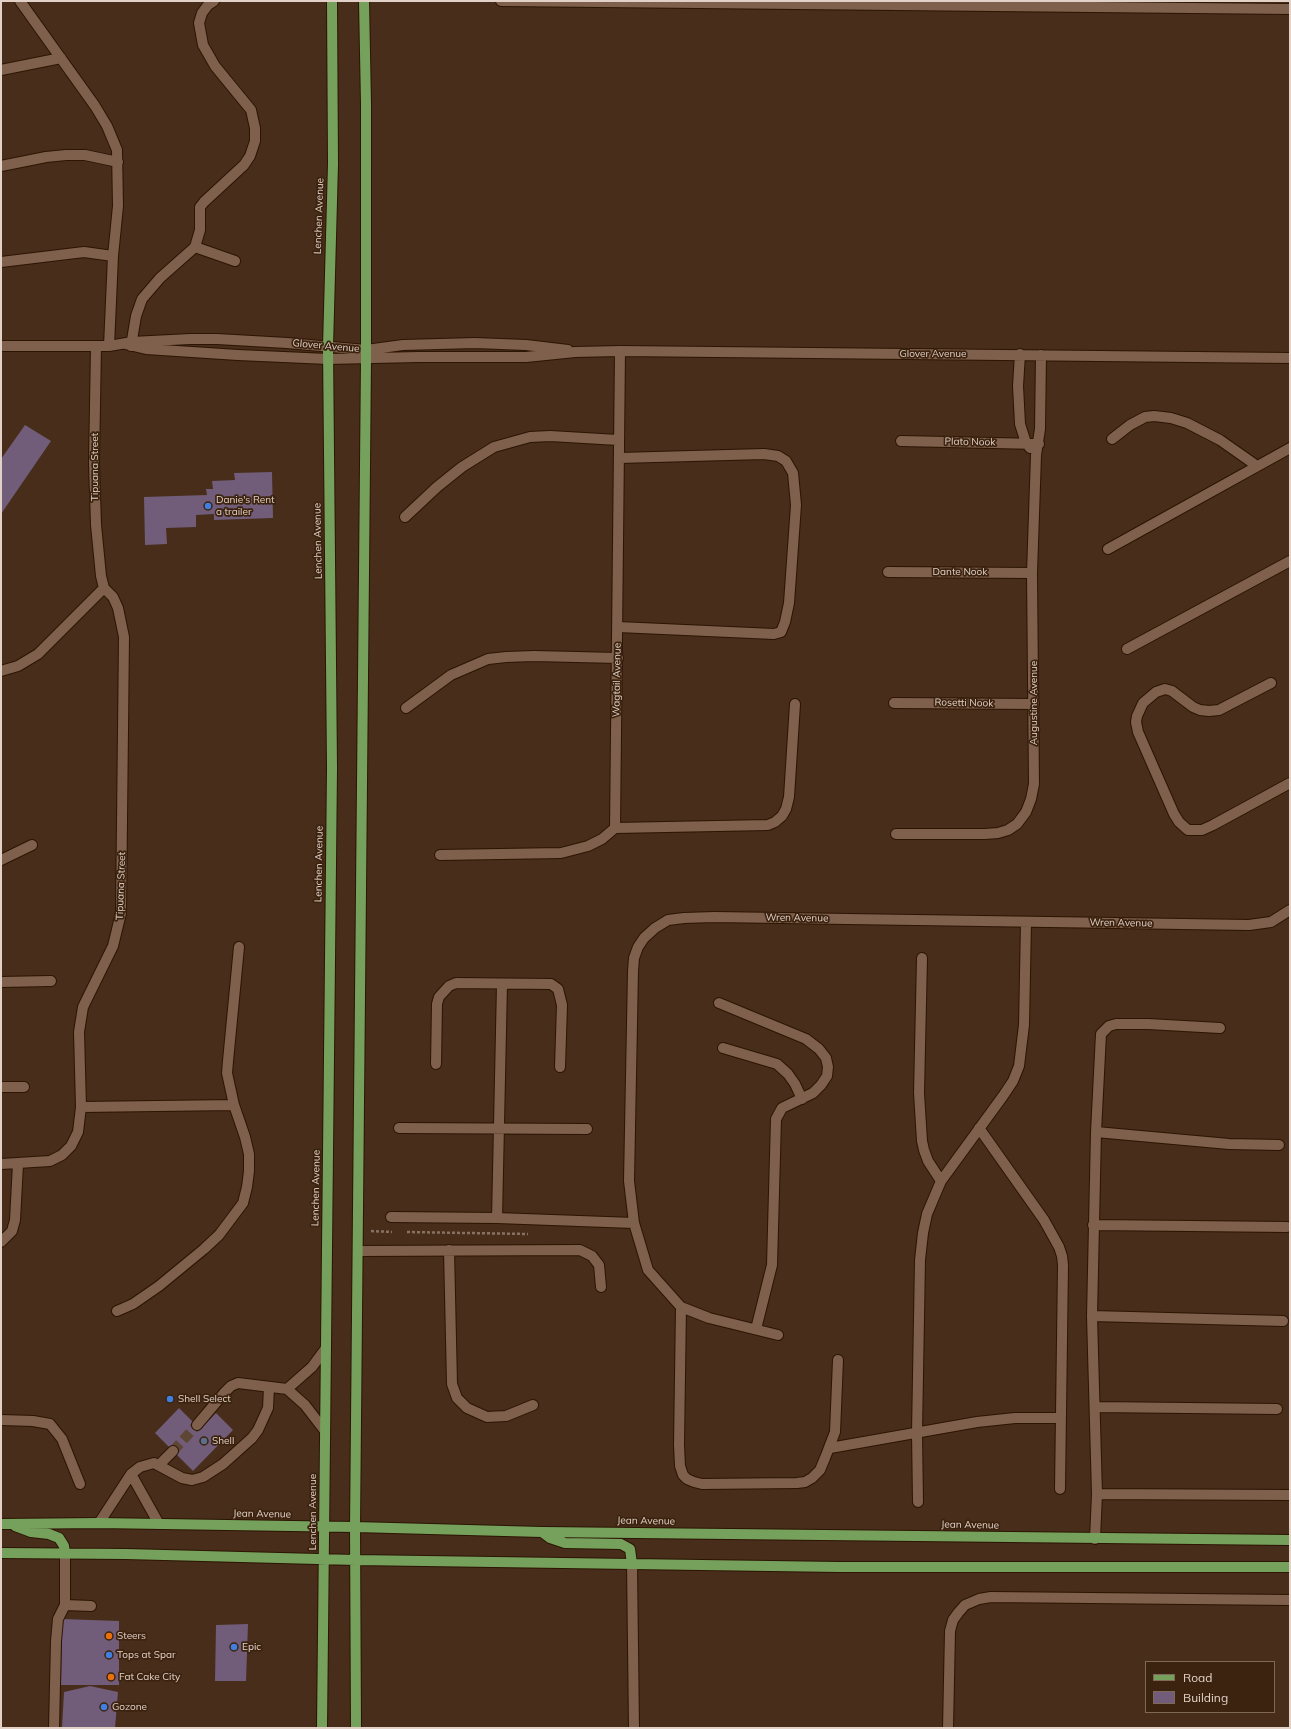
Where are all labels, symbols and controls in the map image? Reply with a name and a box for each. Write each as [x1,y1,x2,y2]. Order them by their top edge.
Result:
street label: Lenchen Avenue [312,178,326,254]
street label: Glover Avenue [292,337,360,355]
street label: Glover Avenue [899,348,967,360]
street label: Tipuana Street [89,433,101,501]
street label: Plato Nook [945,436,995,448]
place label: Danie's Rent a trailer [216,494,275,518]
marker: Danie's Rent a trailer [203,501,213,511]
street label: Lenchen Avenue [311,503,325,579]
street label: Dante Nook [933,566,987,578]
street label: Wagtail Avenue [610,643,624,717]
street label: Augustine Avenue [1028,661,1040,745]
street label: Rosetti Nook [934,696,994,710]
street label: Lenchen Avenue [312,826,326,902]
street label: Tipuana Street [114,852,128,920]
street label: Wren Avenue [765,911,829,925]
street label: Wren Avenue [1089,916,1153,930]
street label: Lenchen Avenue [309,1150,323,1226]
place label: Shell Select [178,1393,231,1405]
marker: Shell Select [165,1394,175,1404]
place label: Shell [212,1435,234,1447]
marker: Shell [199,1436,209,1446]
street label: Lenchen Avenue [307,1474,319,1550]
street label: Jean Avenue [233,1507,291,1521]
street label: Jean Avenue [617,1514,675,1528]
street label: Jean Avenue [941,1518,999,1532]
place label: Steers [117,1630,146,1642]
marker: Steers [104,1631,114,1641]
place label: Epic [242,1641,261,1653]
marker: Epic [229,1642,239,1652]
place label: Tops at Spar [117,1649,176,1661]
marker: Tops at Spar [104,1650,114,1660]
legend [1145,1661,1275,1713]
text: Road [1183,1670,1212,1685]
place label: Fat Cake City [119,1671,180,1683]
marker: Fat Cake City [106,1672,116,1682]
text: Building [1183,1690,1228,1705]
place label: Gozone [112,1701,147,1713]
marker: Gozone [99,1702,109,1712]

